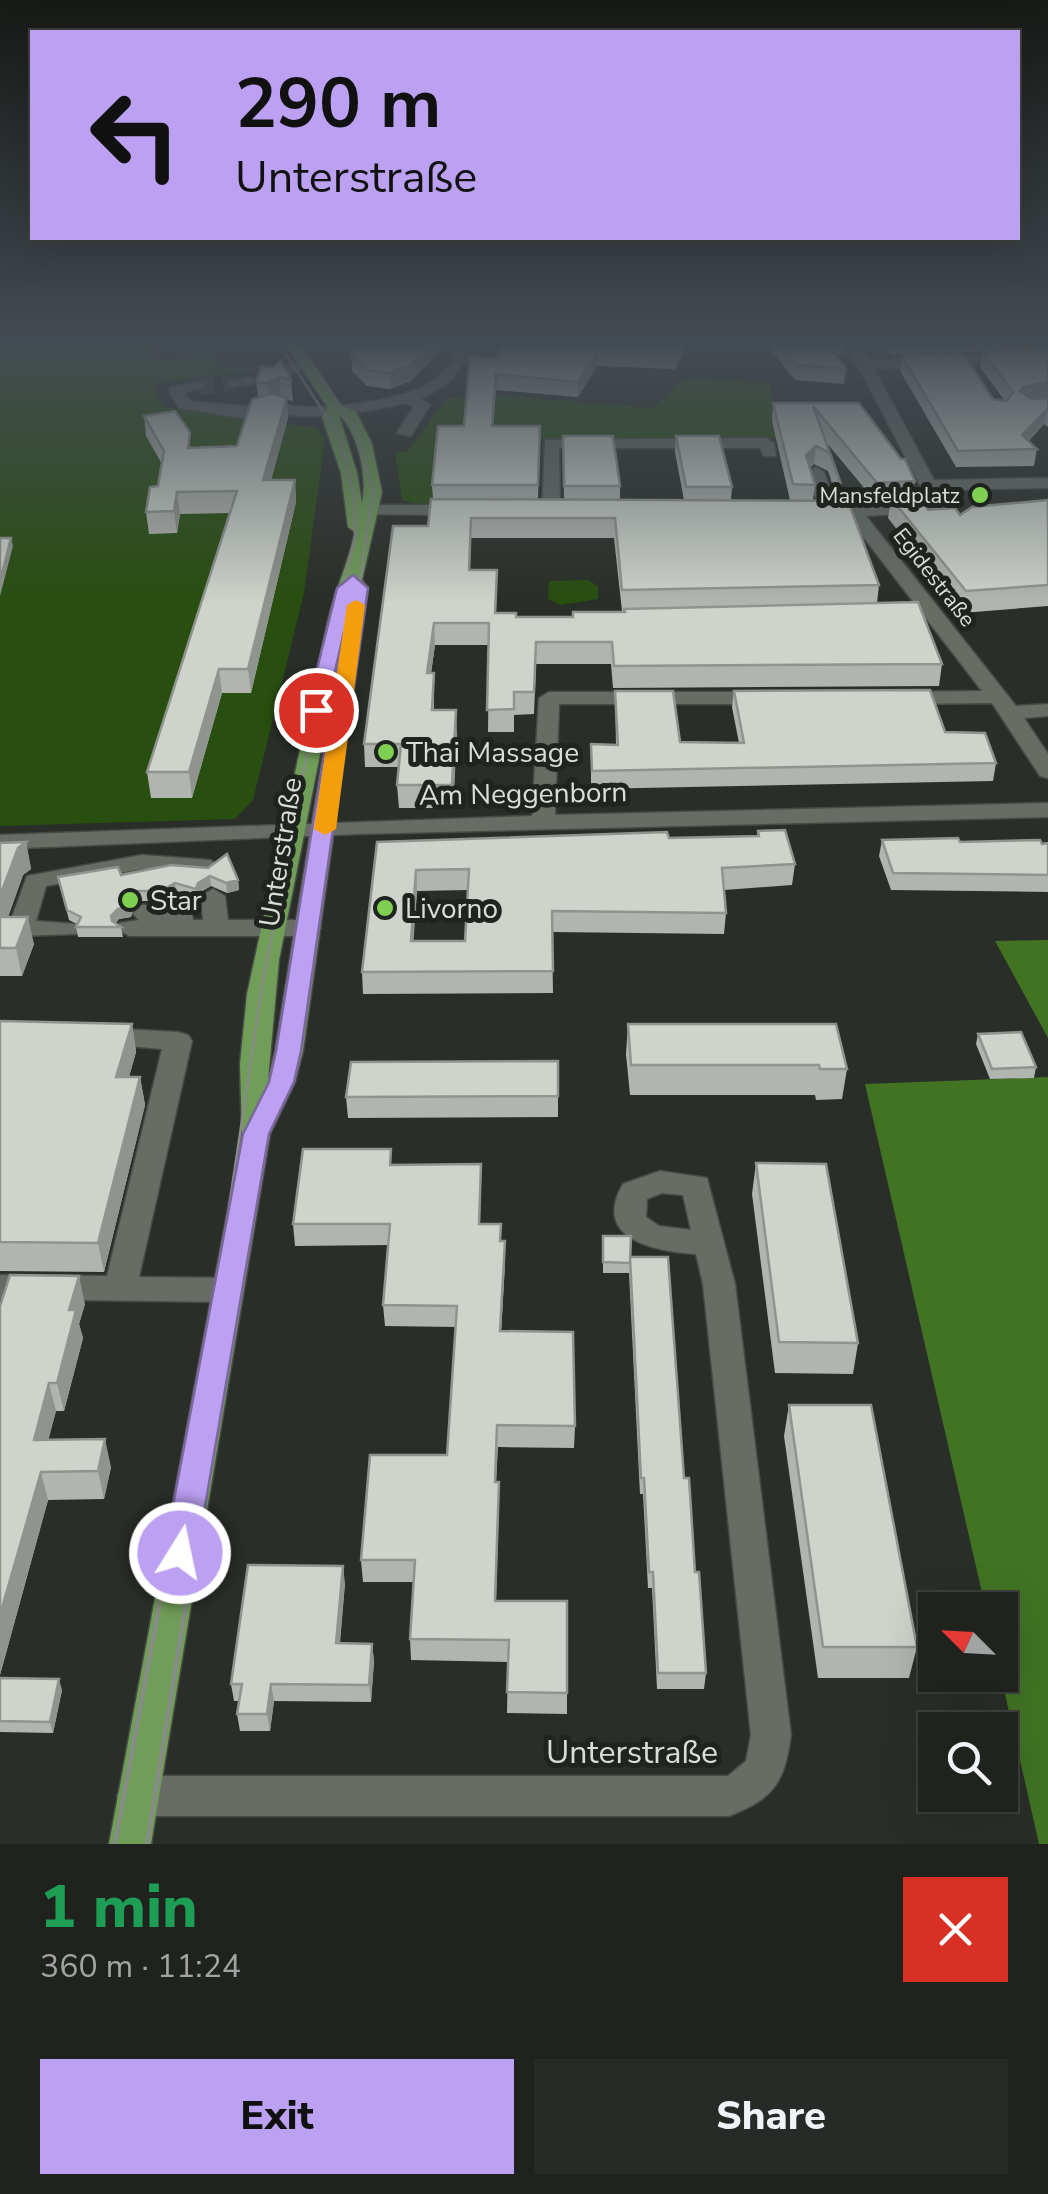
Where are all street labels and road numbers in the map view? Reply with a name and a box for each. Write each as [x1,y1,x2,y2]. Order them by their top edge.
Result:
street label: Egidestraße [886,522,982,633]
street label: Am Neggenborn [418,773,628,815]
street label: Unterstraße [250,775,312,930]
street label: Unterstraße [546,1731,718,1774]

